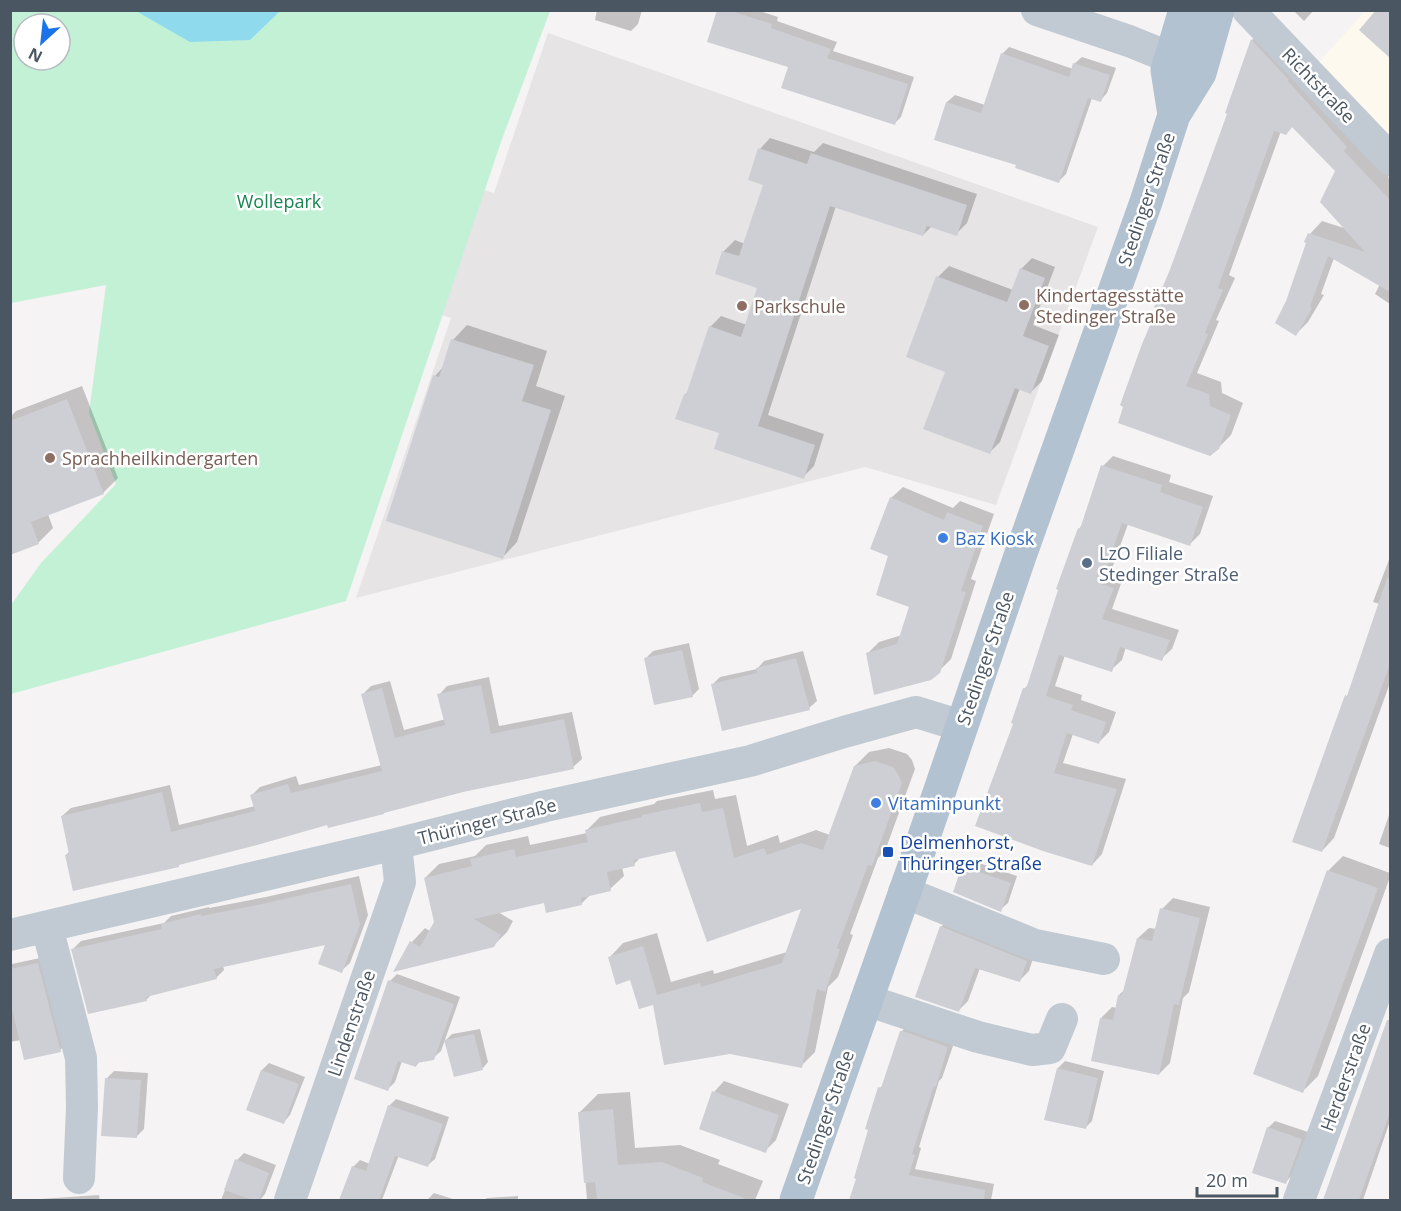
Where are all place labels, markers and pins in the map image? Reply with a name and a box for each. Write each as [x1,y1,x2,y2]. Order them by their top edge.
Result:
place label: Kindertagesstätte Stedinger Straße [1036,283,1184,328]
place label: Parkschule [754,294,846,318]
marker: Kindertagesstätte Stedinger Straße [1017,298,1031,312]
marker: Parkschule [735,299,749,313]
place label: Sprachheilkindergarten [62,446,258,470]
marker: Sprachheilkindergarten [43,451,57,465]
place label: Baz Kiosk [955,526,1035,550]
marker: Baz Kiosk [936,531,950,545]
place label: LzO Filiale Stedinger Straße [1099,541,1239,586]
marker: LzO Filiale Stedinger Straße [1080,556,1094,570]
place label: Vitaminpunkt [888,791,1001,815]
marker: Vitaminpunkt [869,796,883,810]
place label: Delmenhorst, Thüringer Straße [900,830,1042,875]
marker: Delmenhorst, Thüringer Straße [881,845,895,859]

